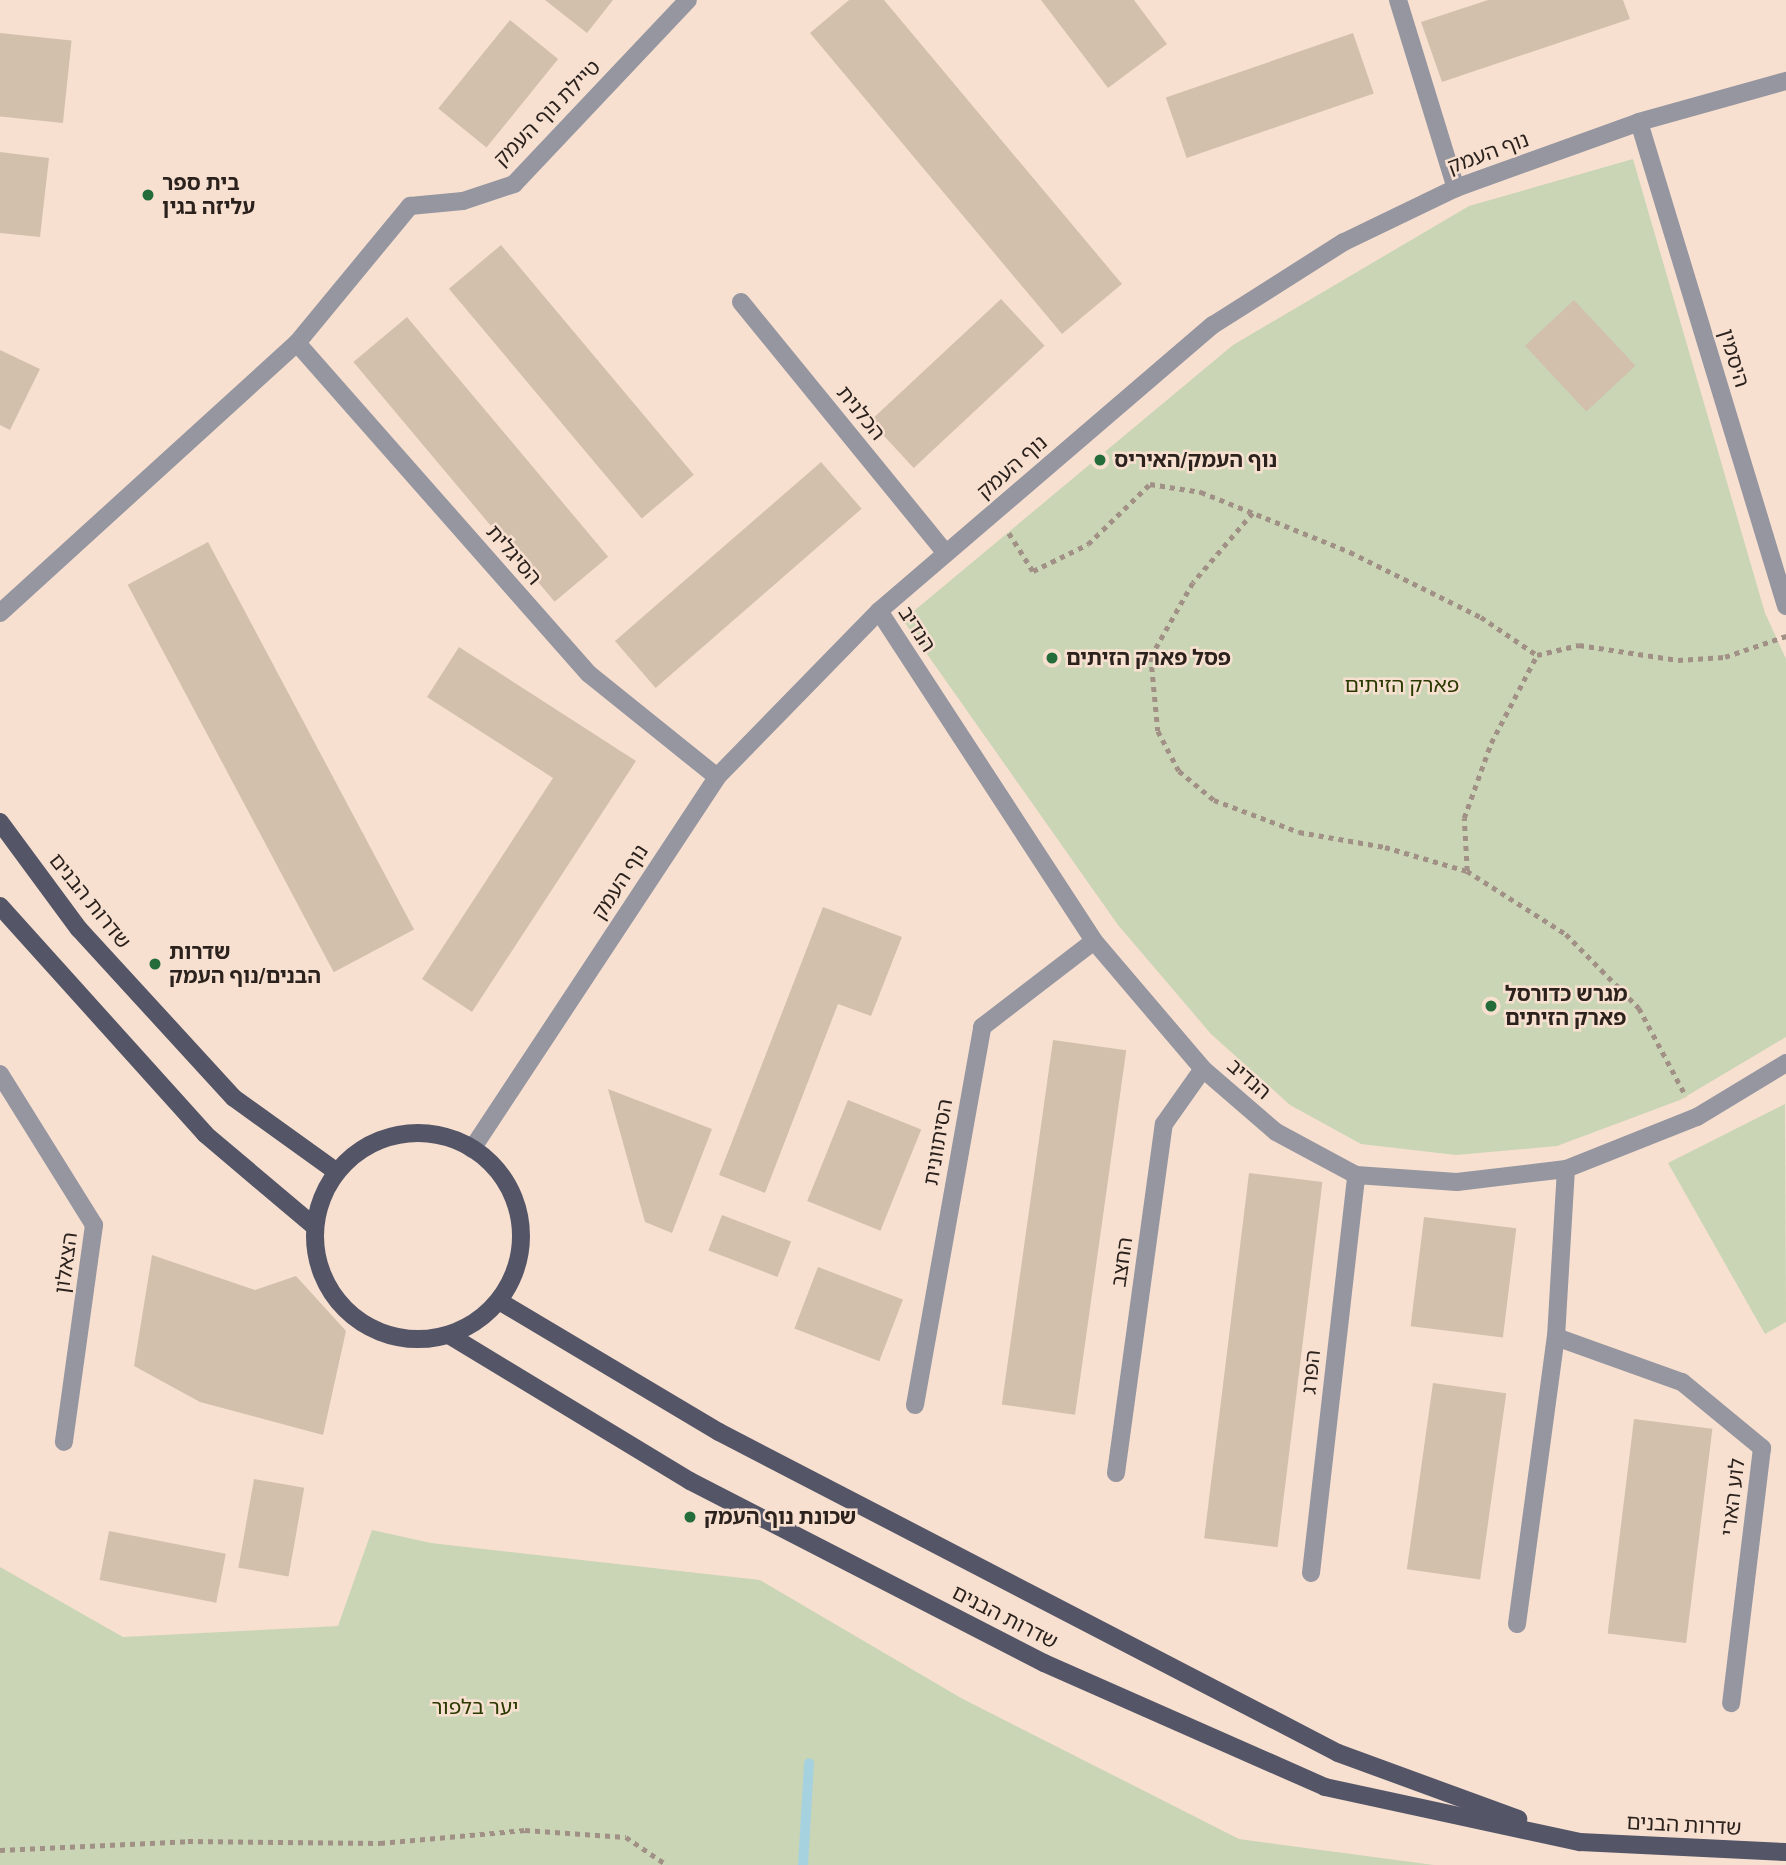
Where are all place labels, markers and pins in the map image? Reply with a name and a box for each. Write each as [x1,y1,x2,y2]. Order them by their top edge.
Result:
place label: בית ספר עליזה בגין [162,170,255,220]
marker: בית ספר עליזה בגין [140,187,156,203]
place label: נוף העמק/האיריס [1114,447,1277,473]
marker: נוף העמק/האיריס [1092,452,1108,468]
place label: פסל פארק הזיתים [1066,645,1231,671]
marker: פסל פארק הזיתים [1044,650,1060,666]
place label: שדרות הבנים/נוף העמק [169,939,321,989]
marker: שדרות הבנים/נוף העמק [147,956,163,972]
place label: מגרש כדורסל פארק הזיתים [1505,981,1628,1031]
marker: מגרש כדורסל פארק הזיתים [1483,998,1499,1014]
place label: שכונת נוף העמק [704,1504,856,1530]
marker: שכונת נוף העמק [682,1509,698,1525]

